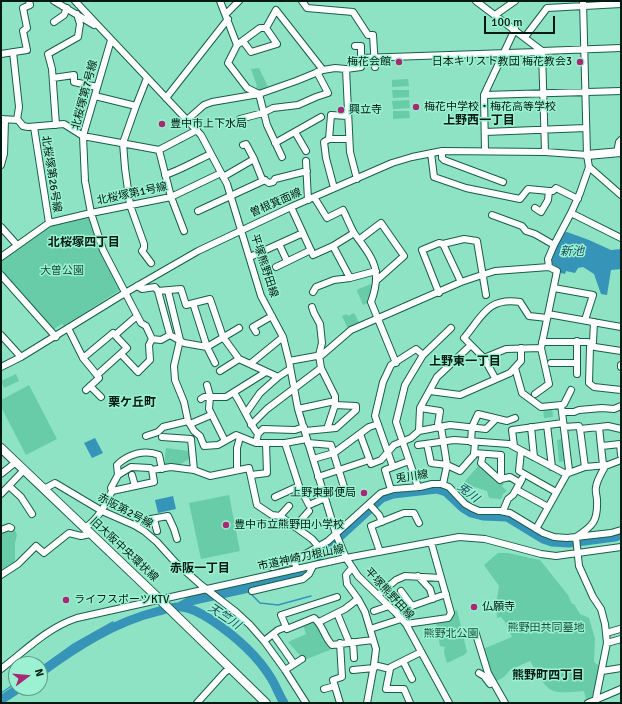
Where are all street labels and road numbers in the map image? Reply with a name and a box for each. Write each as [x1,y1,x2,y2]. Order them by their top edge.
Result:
street label: 北桜塚第7号線 [69,59,101,131]
street label: 北桜塚第26号線 [38,135,64,213]
street label: 北桜塚第1号線 [95,180,169,208]
street label: 曽根箕面線 [248,186,304,220]
street label: 平塚熊野田線 [248,233,280,299]
street label: 兎川線 [395,468,429,486]
street label: 赤阪第2号線 [95,491,155,531]
street label: 旧大阪中央環状線 [87,515,161,585]
street label: 市道神崎刀根山線 [257,542,345,574]
street label: 平塚熊野田線 [362,565,416,623]

